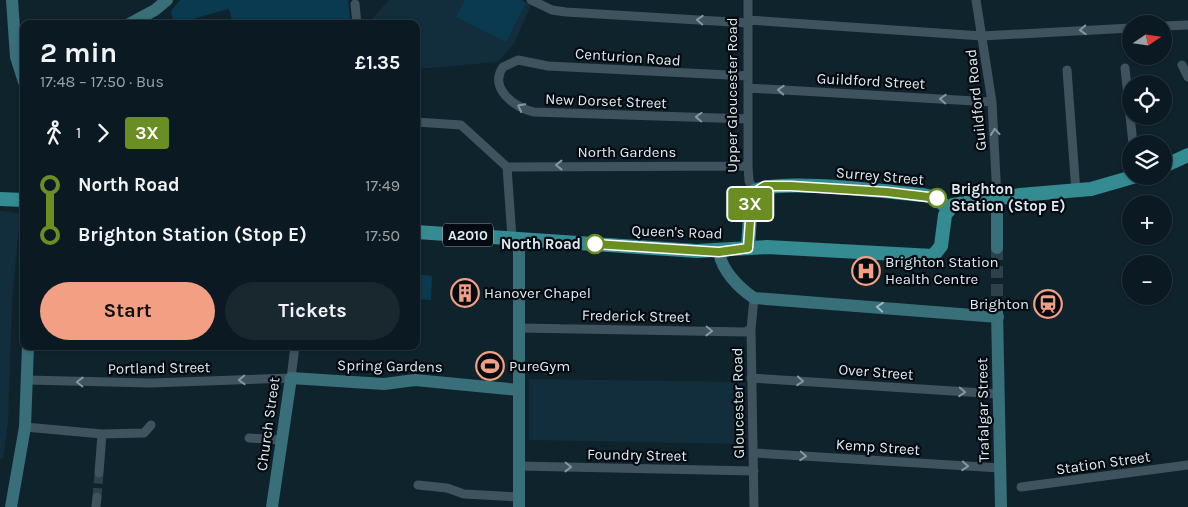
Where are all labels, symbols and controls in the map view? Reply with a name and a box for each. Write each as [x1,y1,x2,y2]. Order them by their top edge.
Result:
one-way arrow [695,15,703,26]
north arrow [1122,15,1172,65]
map controls [1122,15,1172,305]
street label: Upper Gloucester Road [723,17,741,173]
one-way arrow [1078,25,1086,36]
text: 2 min [40,36,117,69]
street label: Centurion Road [575,44,681,70]
street label: Guildford Road [962,48,990,152]
text: £1.35 [355,52,400,74]
street label: Guildford Street [816,69,926,93]
text: 17:48 – 17:50 · Bus [40,72,164,91]
button: locate [1122,75,1172,125]
one-way arrow [777,84,785,95]
street label: New Dorset Street [545,90,668,112]
one-way arrow [939,94,947,105]
one-way arrow [517,103,526,113]
one-way arrow [695,112,703,123]
icon: walk [40,119,68,147]
icon: forward [89,119,117,147]
text: 3X [135,122,159,144]
text: 1 [76,123,81,142]
one-way arrow [989,127,1000,135]
button: layers [1122,135,1172,185]
street label: North Gardens [578,143,677,161]
one-way arrow [555,160,562,170]
street label: Surrey Street [835,163,925,189]
text: North Road [78,174,180,196]
text: 17:49 [365,176,400,195]
place label: Brighton Station (Stop E) [951,180,1065,215]
line badge: 3X [728,188,772,220]
marker: Brighton Station (Stop E) [927,188,947,208]
text: 3X [738,193,762,215]
button: + [1122,195,1172,245]
street label: Queen's Road [631,221,723,243]
text: Brighton Station (Stop E) [78,224,307,246]
road number: A2010 [443,224,493,246]
text: 17:50 [365,226,400,245]
marker: North Road [585,234,605,254]
place label: North Road [501,235,581,253]
place label: Brighton Station Health Centre [885,253,999,288]
button: − [1122,255,1172,305]
hospital icon: Brighton Station Health Centre [851,256,881,286]
building icon: Hanover Chapel [450,278,480,308]
button: Start [40,282,215,340]
button: Tickets [225,282,400,340]
place label: Hanover Chapel [484,284,591,302]
station icon: Brighton [1033,289,1063,319]
place label: Brighton [969,295,1029,313]
one-way arrow [875,301,883,312]
street label: Frederick Street [582,306,691,326]
one-way arrow [706,326,713,336]
street label: Gloucester Road [728,347,748,459]
sports icon: PureGym [475,351,505,381]
street label: Spring Gardens [337,356,443,376]
place label: PureGym [509,357,570,375]
street label: Trafalgar Street [973,357,993,462]
street label: Portland Street [107,358,211,378]
street label: Over Street [838,360,914,384]
one-way arrow [238,375,246,385]
one-way arrow [796,375,804,386]
one-way arrow [75,376,83,387]
street label: Church Street [253,376,284,472]
one-way arrow [959,386,967,397]
street label: Kemp Street [835,435,921,459]
street label: Foundry Street [587,445,687,465]
street label: Station Street [1055,447,1152,479]
one-way arrow [799,450,807,461]
one-way arrow [961,461,969,472]
one-way arrow [564,462,572,472]

